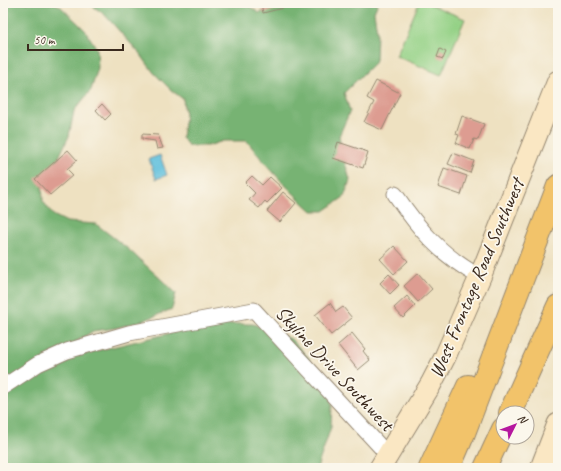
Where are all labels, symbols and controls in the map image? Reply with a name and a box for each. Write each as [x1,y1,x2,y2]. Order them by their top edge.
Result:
scale bar [28,26,123,52]
text: 50 m [34,32,56,48]
street label: West Frontage Road Southwest [423,172,531,381]
street label: Skyline Drive Southwest [270,301,401,438]
north arrow [495,405,535,445]
text: N [515,411,531,427]

